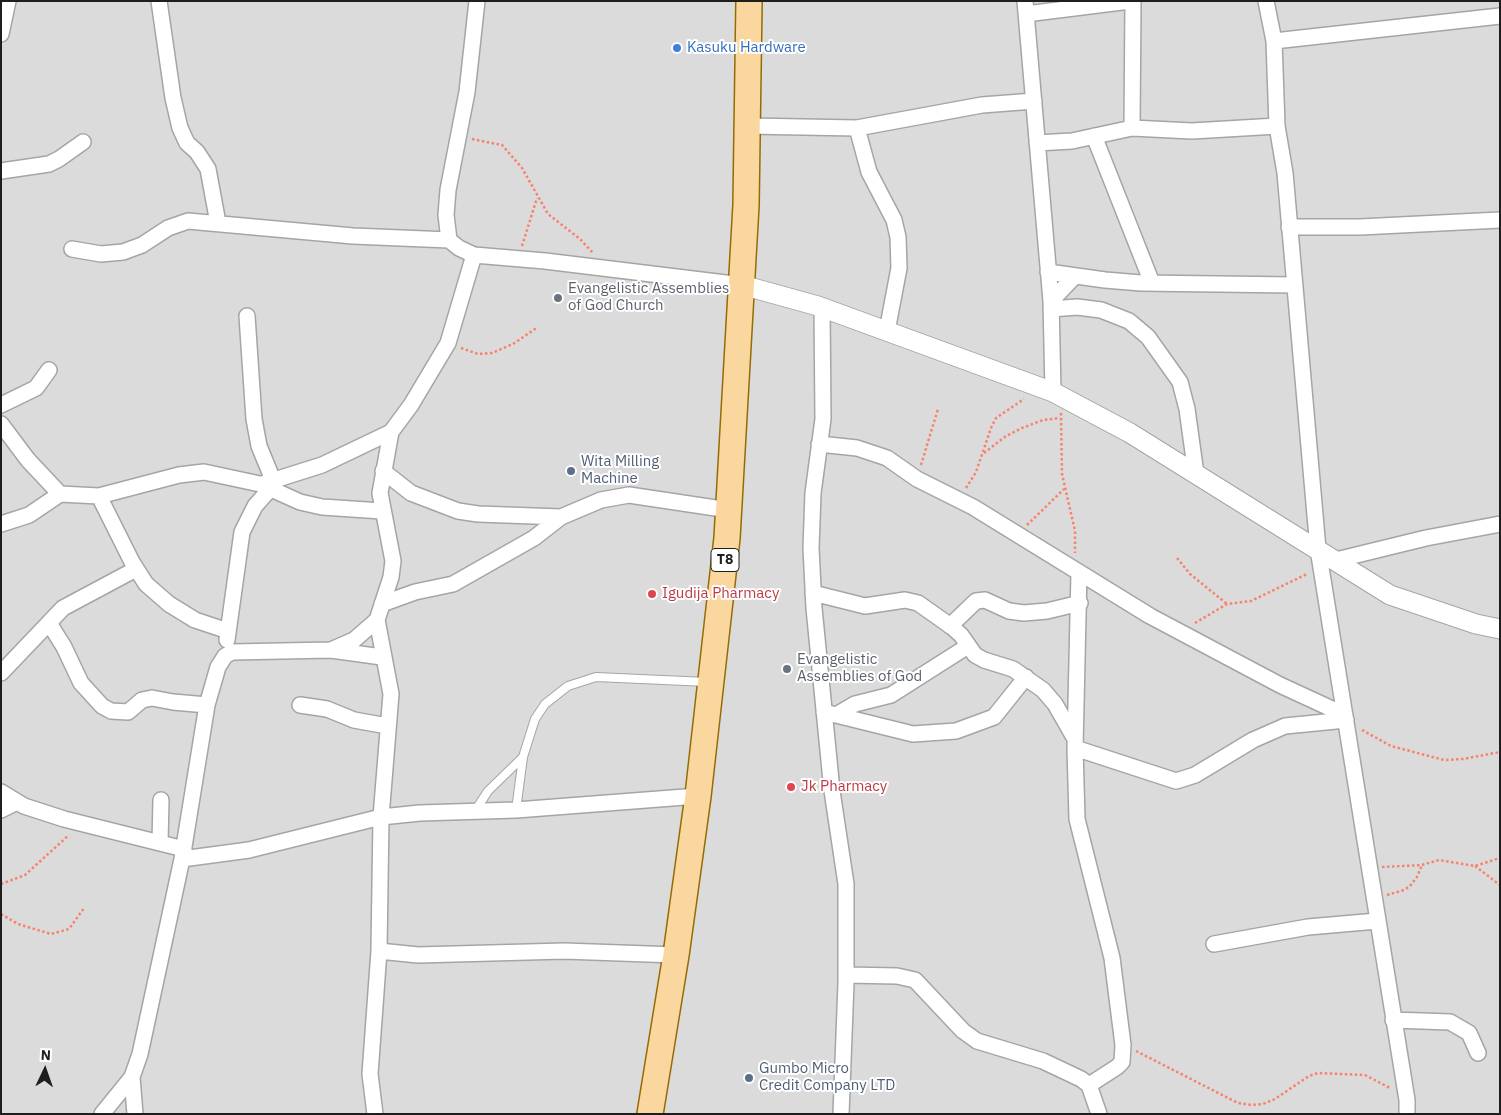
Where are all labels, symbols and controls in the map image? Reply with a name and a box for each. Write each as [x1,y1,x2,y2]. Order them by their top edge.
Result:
place label: Kasuku Hardware [687,39,806,57]
marker: Kasuku Hardware [671,42,683,54]
place label: Evangelistic Assemblies of God Church [568,280,729,315]
marker: Evangelistic Assemblies of God Church [552,292,564,304]
place label: Wita Milling Machine [581,453,659,488]
marker: Wita Milling Machine [565,465,577,477]
road number: T8 [711,548,739,572]
place label: Igudija Pharmacy [662,585,779,603]
marker: Igudija Pharmacy [646,588,658,600]
place label: Evangelistic Assemblies of God [797,651,922,686]
marker: Evangelistic Assemblies of God [781,663,793,675]
place label: Jk Pharmacy [801,778,887,796]
marker: Jk Pharmacy [785,781,797,793]
north arrow [20,1045,70,1095]
text: N [40,1046,51,1064]
place label: Gumbo Micro Credit Company LTD [759,1060,895,1095]
marker: Gumbo Micro Credit Company LTD [743,1072,755,1084]

